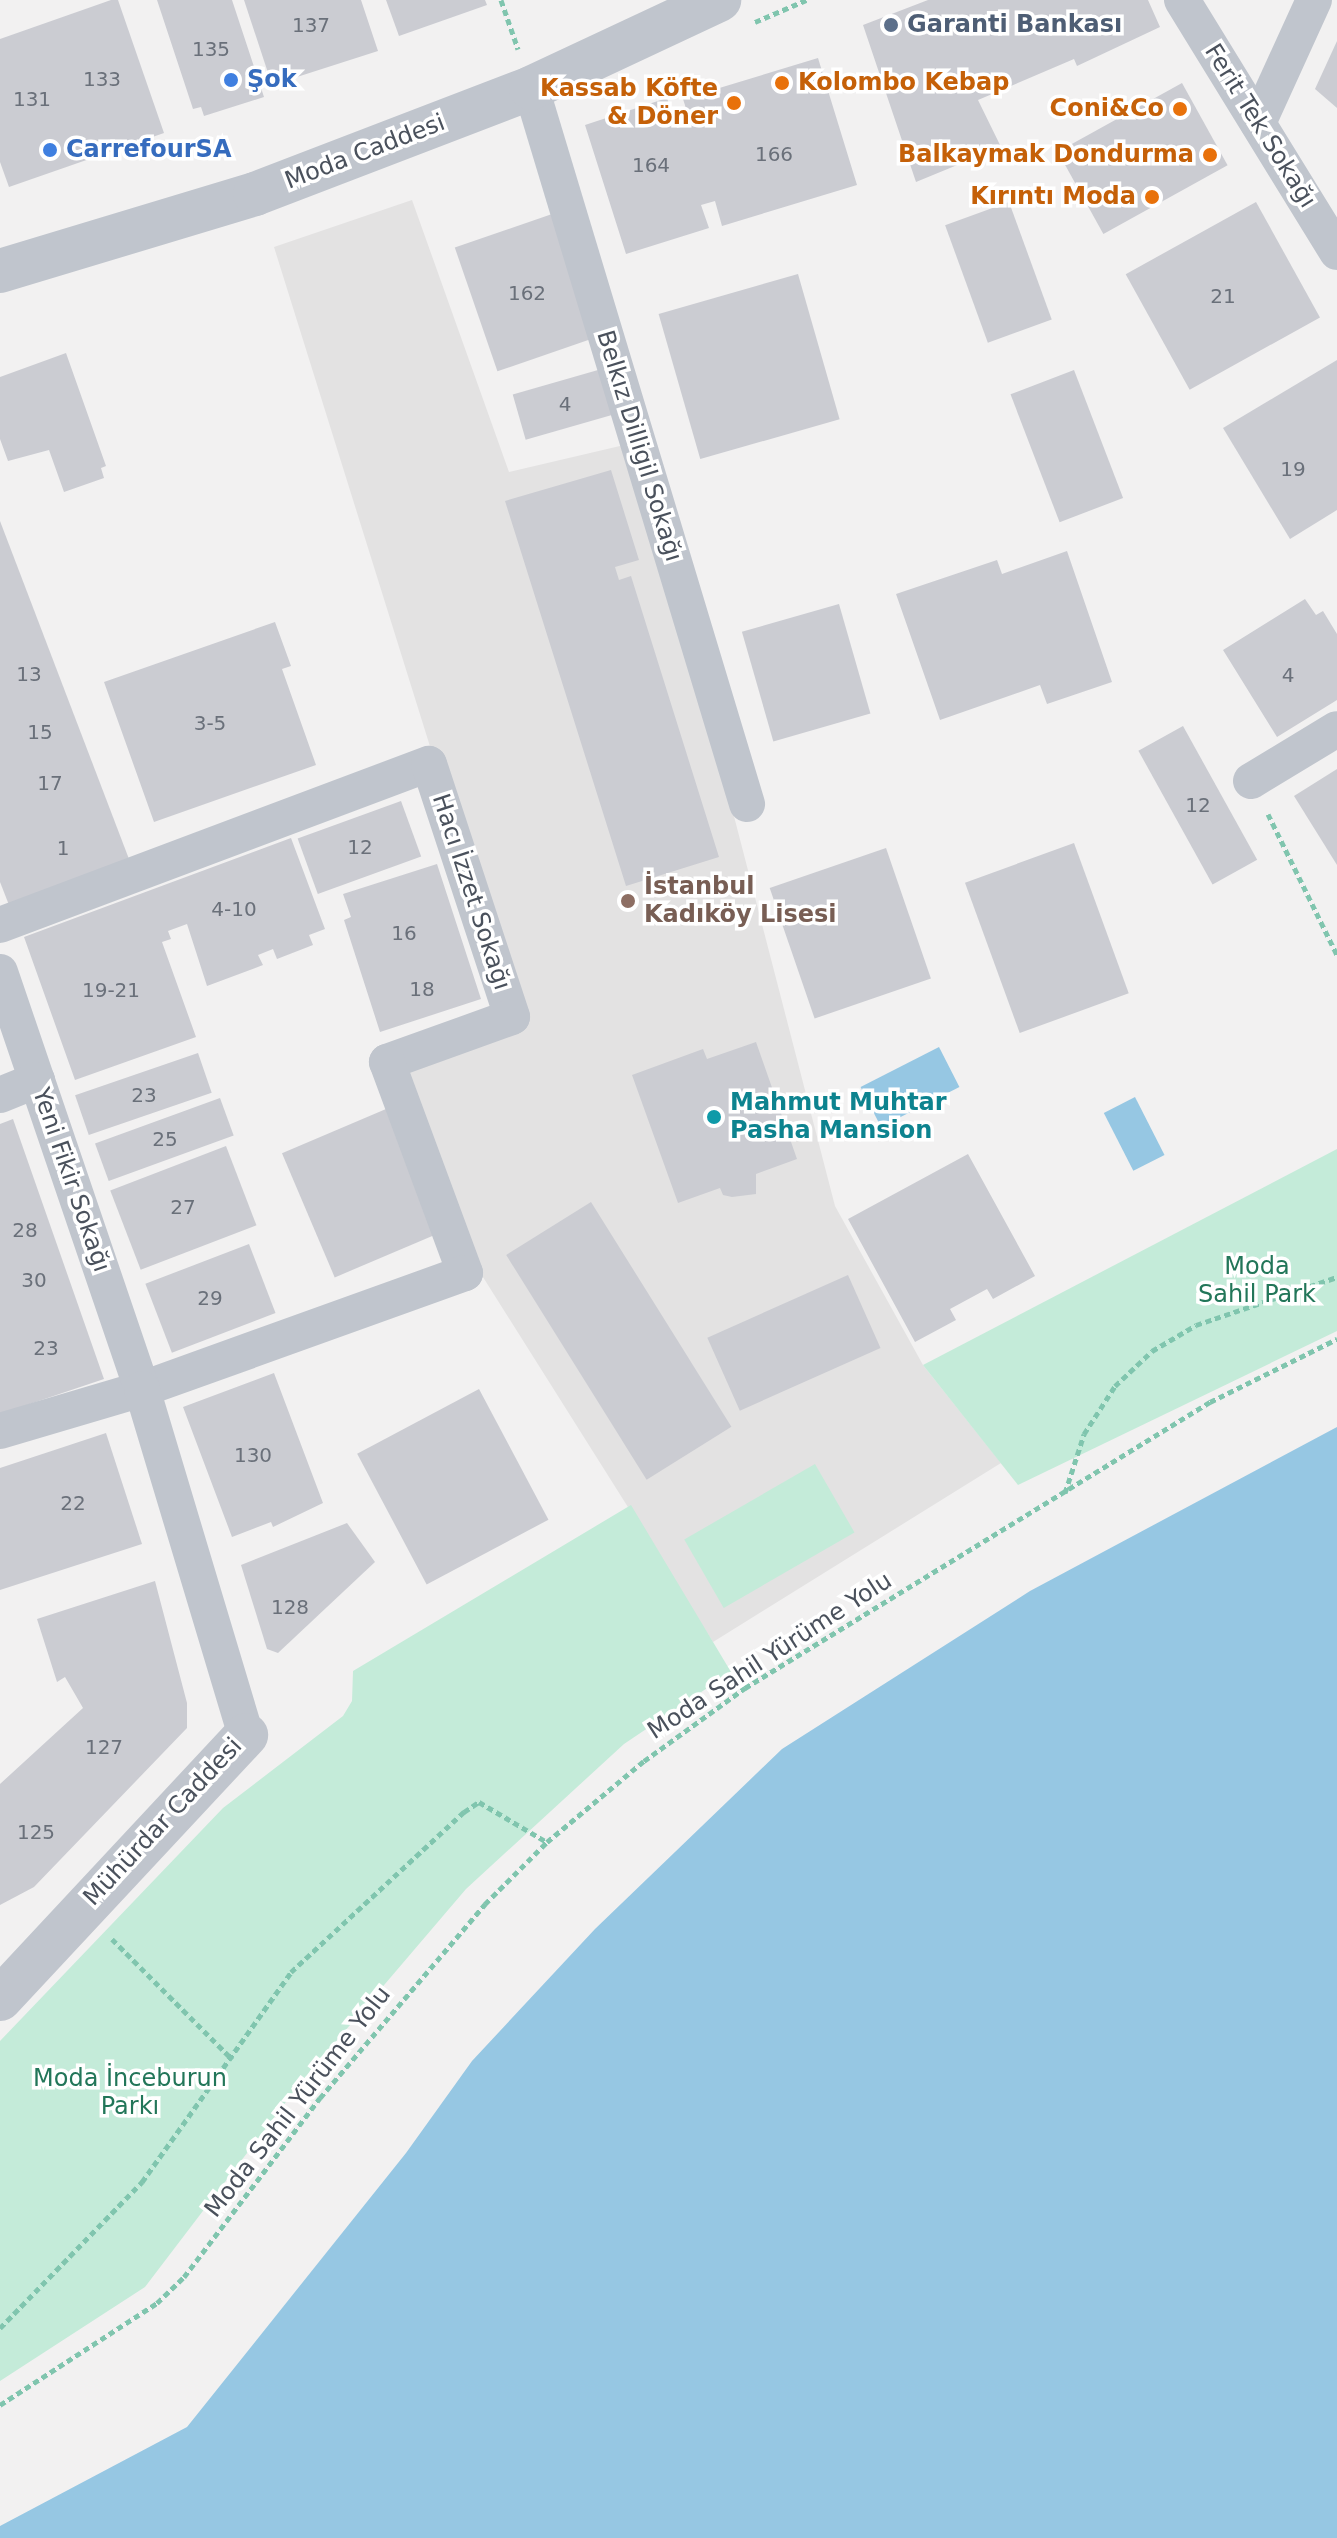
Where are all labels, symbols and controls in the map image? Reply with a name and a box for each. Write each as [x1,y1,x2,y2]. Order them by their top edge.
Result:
place label: Garanti Bankası [907,11,1122,39]
house number: 137 [292,13,330,37]
marker: Garanti Bankası [882,16,900,34]
house number: 135 [192,37,230,61]
street label: Ferit Tek Sokağı [1198,39,1322,213]
place label: Şok [247,66,297,94]
house number: 133 [83,67,121,91]
place label: Kolombo Kebap [798,69,1009,97]
marker: Şok [222,71,240,89]
marker: Kolombo Kebap [773,74,791,92]
place label: Kassab Köfte & Döner [540,75,718,131]
house number: 131 [13,87,51,111]
marker: Kassab Köfte & Döner [725,94,743,112]
place label: Coni&Co [1050,95,1164,123]
marker: Coni&Co [1171,100,1189,118]
street label: Moda Caddesi [281,108,449,196]
place label: CarrefourSA [66,136,231,164]
marker: CarrefourSA [41,141,59,159]
place label: Balkaymak Dondurma [898,141,1194,169]
house number: 166 [755,142,793,166]
marker: Balkaymak Dondurma [1201,146,1219,164]
house number: 164 [632,153,670,177]
place label: Kırıntı Moda [970,183,1136,211]
marker: Kırıntı Moda [1143,188,1161,206]
house number: 162 [508,281,546,305]
house number: 21 [1210,284,1236,308]
street label: Belkız Dilligil Sokağı [590,327,688,565]
house number: 4 [559,392,571,416]
house number: 19 [1280,457,1306,481]
house number: 13 [16,662,42,686]
house number: 4 [1282,663,1294,687]
house number: 3-5 [194,711,226,735]
house number: 15 [27,720,53,744]
house number: 17 [37,771,63,795]
street label: Hacı İzzet Sokağı [426,790,516,994]
house number: 12 [1185,793,1211,817]
house number: 12 [347,835,373,859]
house number: 1 [57,836,69,860]
place label: İstanbul Kadıköy Lisesi [644,873,837,929]
marker: İstanbul Kadıköy Lisesi [619,892,637,910]
house number: 4-10 [211,897,257,921]
house number: 16 [391,921,417,945]
house number: 18 [409,977,435,1001]
house number: 19-21 [82,978,140,1002]
house number: 23 [131,1083,157,1107]
street label: Yeni Fikir Sokağı [26,1084,116,1276]
place label: Mahmut Muhtar Pasha Mansion [730,1089,947,1145]
marker: Mahmut Muhtar Pasha Mansion [705,1108,723,1126]
house number: 25 [152,1127,178,1151]
house number: 27 [170,1195,196,1219]
house number: 28 [12,1218,38,1242]
park label: Moda Sahil Park [1198,1253,1316,1309]
house number: 30 [21,1268,47,1292]
house number: 29 [197,1286,223,1310]
house number: 23 [33,1336,59,1360]
house number: 130 [234,1443,272,1467]
house number: 22 [60,1491,86,1515]
street label: Moda Sahil Yürüme Yolu [643,1566,897,1746]
house number: 128 [271,1595,309,1619]
street label: Mühürdar Caddesi [78,1732,248,1912]
house number: 127 [85,1735,123,1759]
house number: 125 [17,1820,55,1844]
street label: Moda Sahil Yürüme Yolu [199,1981,397,2223]
park label: Moda İnceburun Parkı [33,2065,227,2121]

